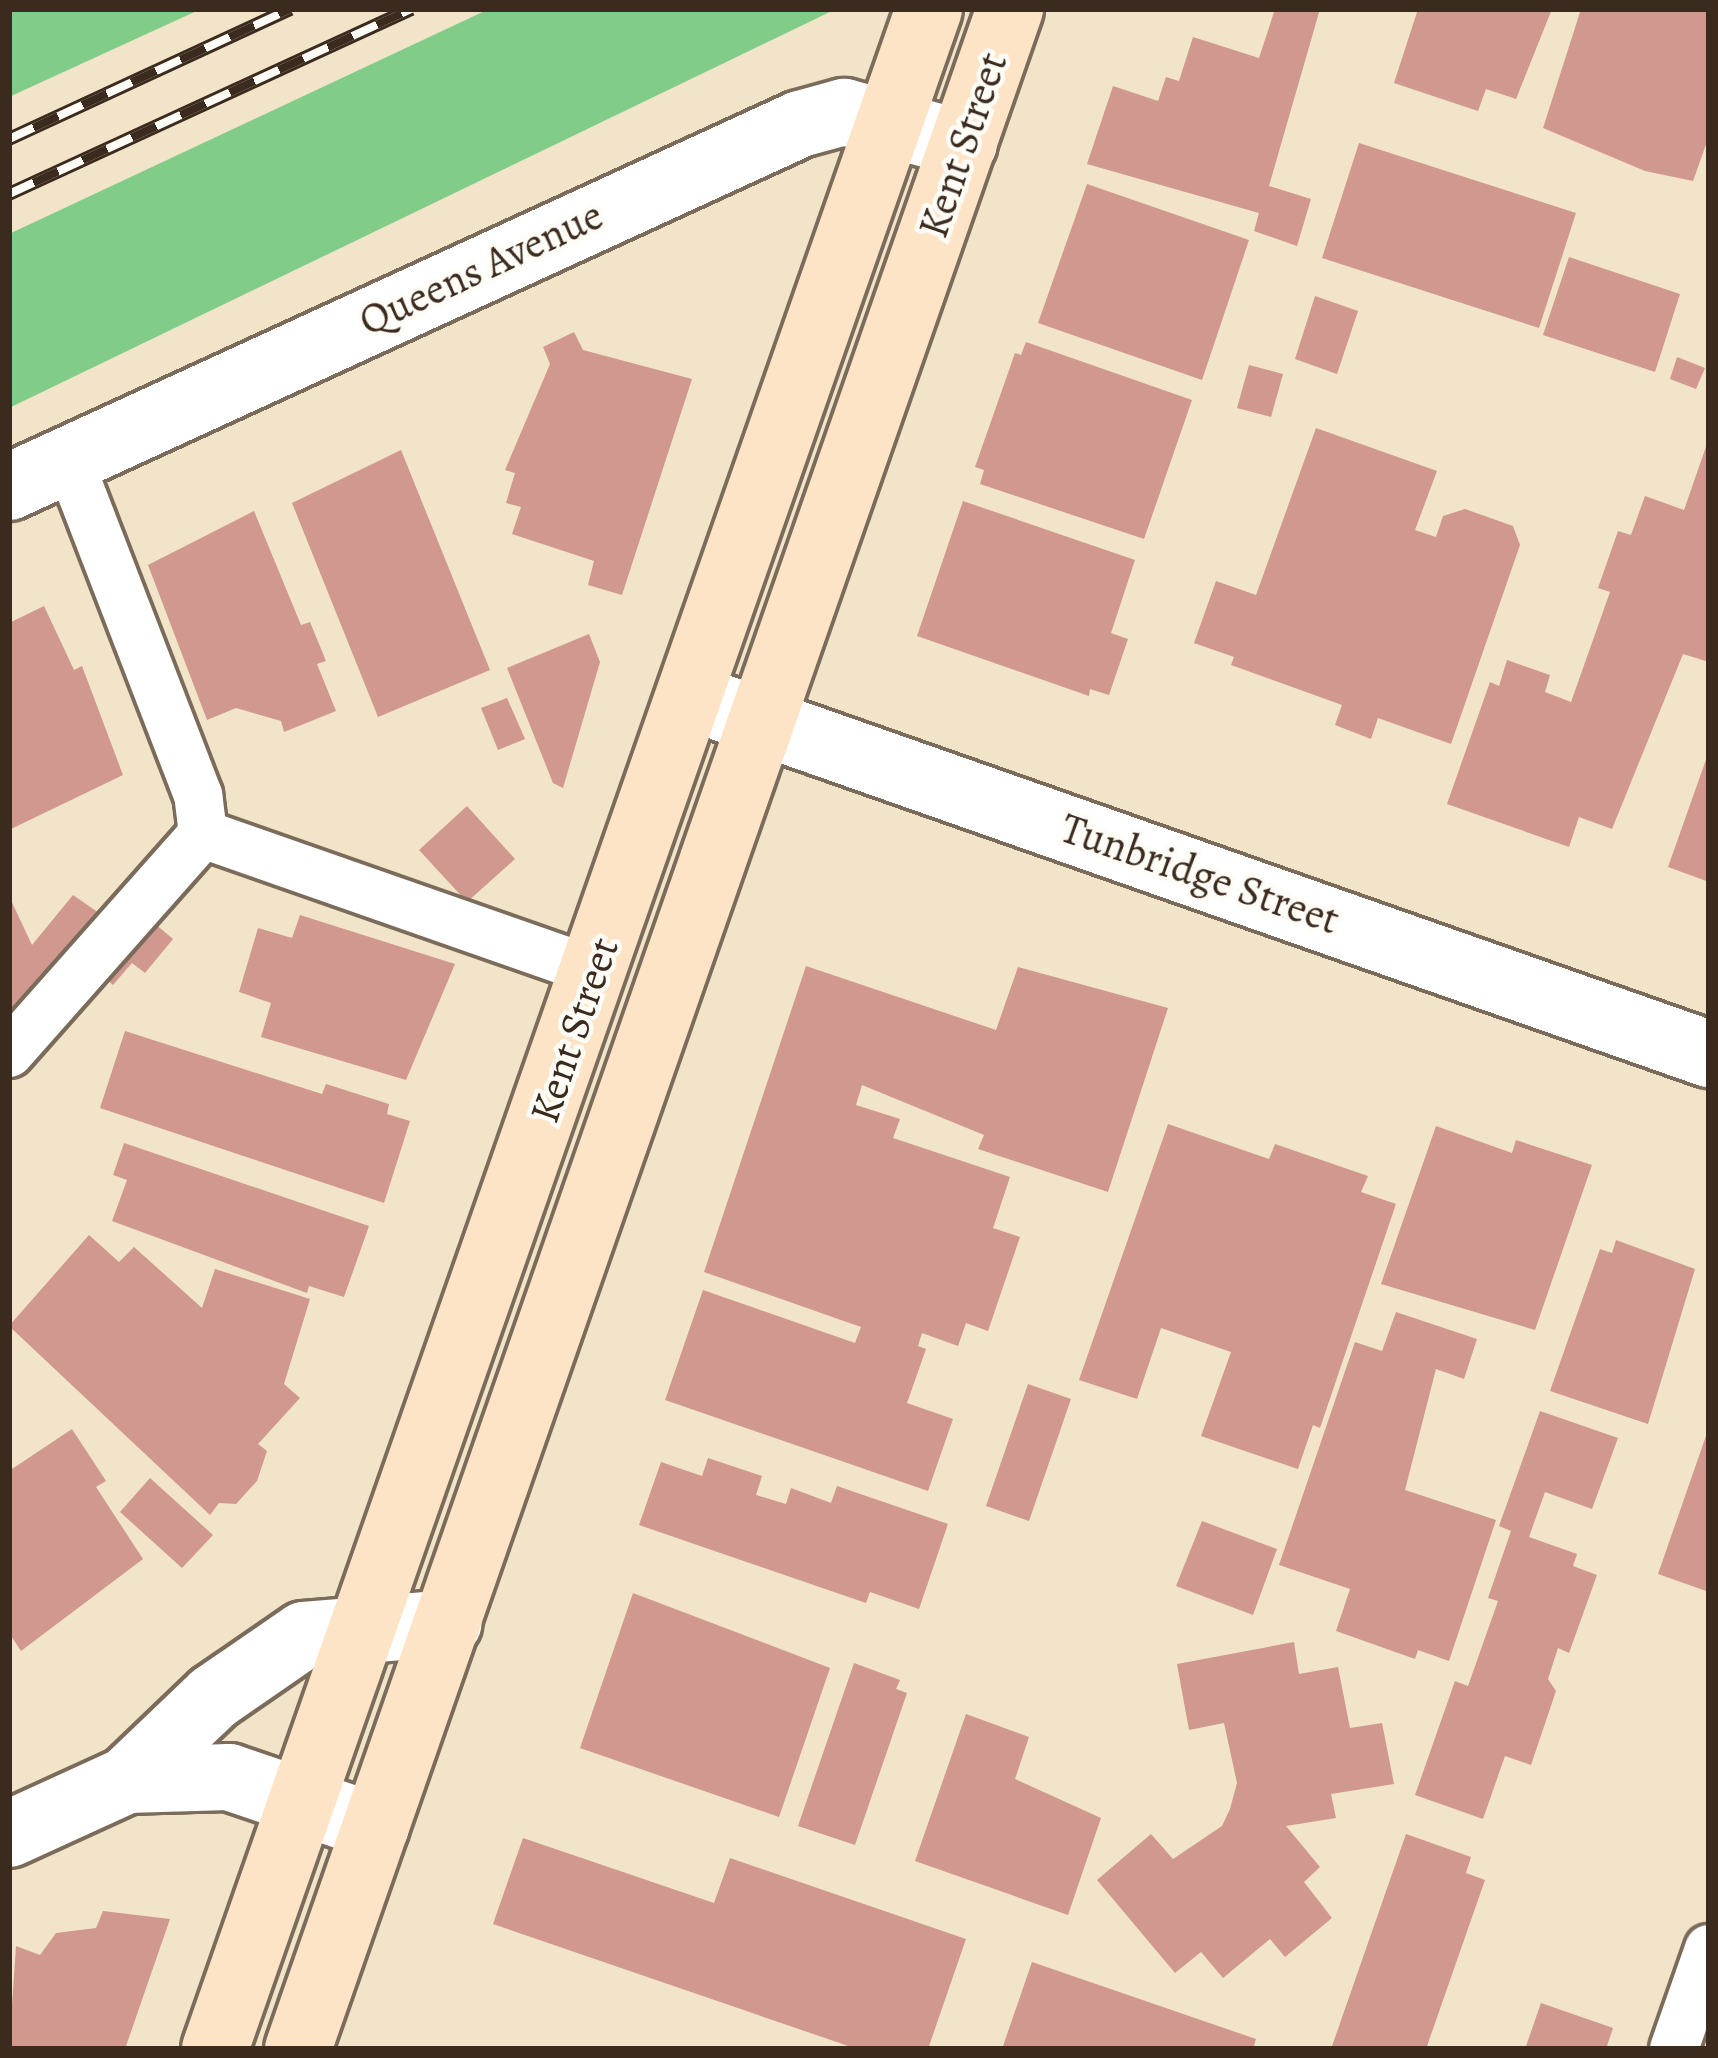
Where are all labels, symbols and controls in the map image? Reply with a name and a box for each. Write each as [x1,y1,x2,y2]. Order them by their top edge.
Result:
street label: Kent Street [908,46,1018,244]
street label: Queens Avenue [351,190,611,346]
street label: Tunbridge Street [1054,803,1346,945]
street label: Kent Street [519,931,629,1129]

